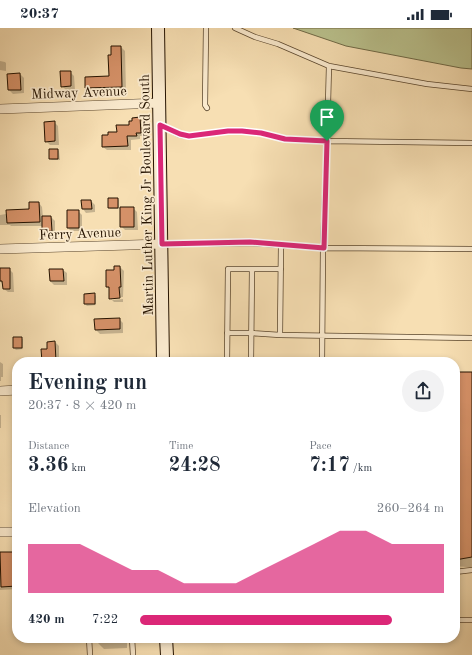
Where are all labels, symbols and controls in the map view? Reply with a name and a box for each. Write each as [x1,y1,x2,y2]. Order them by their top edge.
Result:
text: 20:37 [20,7,59,22]
street label: Martin Luther King Jr Boulevard South [138,74,156,316]
street label: Midway Avenue [31,84,127,102]
pin [310,100,344,141]
icon: arrive [316,106,338,128]
street label: Ferry Avenue [39,226,121,242]
button: share [402,370,444,412]
text: Evening run [28,372,147,394]
text: 20:37 · 8 × 420 m [28,399,136,412]
text: Distance [28,441,69,452]
text: Time [169,441,193,452]
text: Pace [309,441,332,452]
text: 3.36 [28,456,68,476]
text: 24:28 [169,456,221,476]
text: 7:17 [309,456,350,476]
text: km [68,463,86,474]
text: /km [350,463,372,474]
text: Elevation [28,502,81,515]
text: 260–264 m [377,502,444,515]
text: 420 m [28,613,65,626]
text: 7:22 [92,613,118,626]

